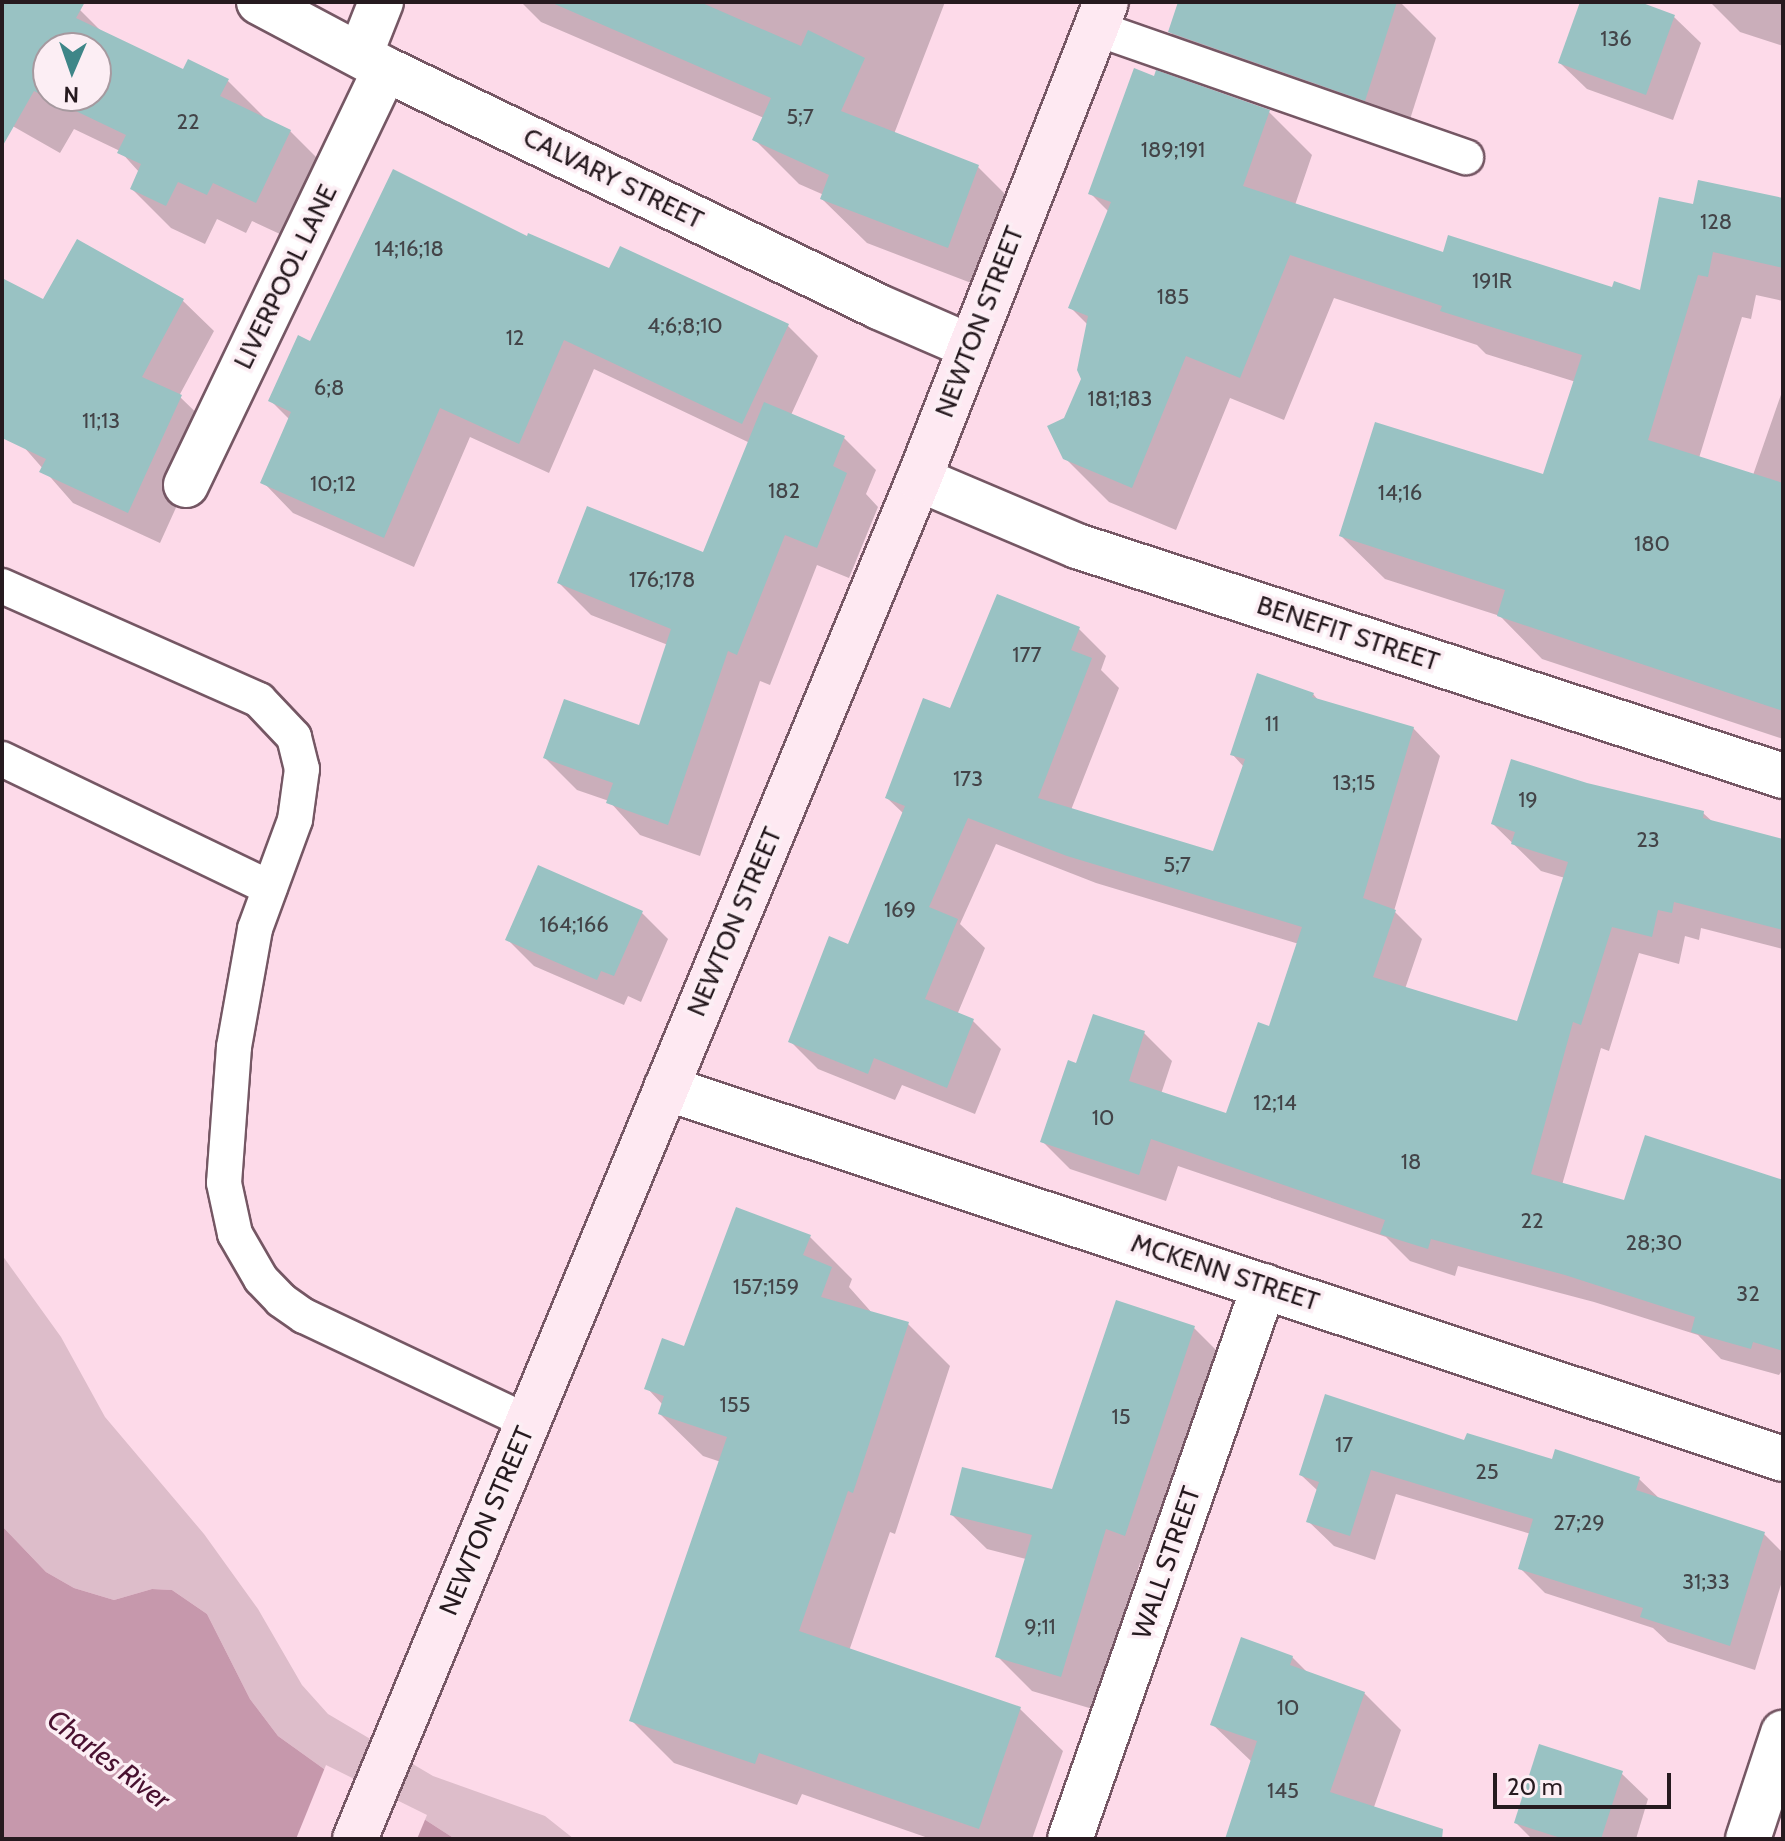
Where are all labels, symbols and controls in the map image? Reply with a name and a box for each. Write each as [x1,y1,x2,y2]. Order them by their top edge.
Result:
house number: 136 [1600,26,1632,52]
north arrow [32,32,112,112]
text: N [63,81,79,108]
house number: 5;7 [786,104,814,130]
house number: 22 [176,109,200,135]
street label: CALVARY STREET [518,122,708,236]
house number: 189;191 [1141,137,1205,163]
street label: LIVERPOOL LANE [228,180,344,374]
house number: 128 [1700,209,1732,235]
street label: NEWTON STREET [929,222,1031,422]
house number: 14;16;18 [374,236,444,262]
house number: 191R [1472,268,1512,294]
house number: 185 [1157,284,1189,310]
house number: 4;6;8;10 [647,313,723,339]
house number: 12 [506,325,524,351]
house number: 6;8 [314,375,344,401]
house number: 181;183 [1088,386,1152,412]
house number: 11;13 [82,408,120,434]
house number: 10;12 [310,471,356,497]
house number: 182 [768,478,800,504]
house number: 14;16 [1378,480,1422,506]
house number: 180 [1634,531,1670,557]
house number: 176;178 [629,567,695,593]
street label: BENEFIT STREET [1253,590,1443,678]
house number: 177 [1012,642,1042,668]
house number: 11 [1265,711,1279,737]
house number: 173 [953,766,983,792]
house number: 13;15 [1333,770,1375,796]
house number: 19 [1518,787,1538,813]
street label: NEWTON STREET [681,823,789,1021]
house number: 23 [1636,827,1660,853]
house number: 5;7 [1163,852,1191,878]
house number: 169 [884,897,916,923]
house number: 164;166 [539,912,609,938]
house number: 12;14 [1253,1090,1297,1116]
house number: 10 [1092,1105,1114,1131]
house number: 18 [1401,1149,1421,1175]
house number: 22 [1520,1208,1544,1234]
street label: MCKENN STREET [1127,1228,1323,1318]
house number: 28;30 [1626,1230,1682,1256]
house number: 157;159 [733,1274,799,1300]
house number: 32 [1736,1281,1760,1307]
house number: 155 [720,1392,750,1418]
house number: 15 [1111,1404,1131,1430]
street label: NEWTON STREET [433,1422,541,1620]
house number: 17 [1335,1432,1353,1458]
house number: 25 [1475,1459,1499,1485]
street label: WALL STREET [1126,1483,1208,1643]
house number: 27;29 [1553,1510,1605,1536]
house number: 31;33 [1682,1569,1730,1595]
house number: 9;11 [1024,1614,1056,1640]
house number: 10 [1277,1695,1299,1721]
water label: Charles River [41,1702,177,1816]
scale bar [1497,1757,1675,1807]
text: 20 m [1507,1772,1563,1801]
house number: 145 [1267,1778,1299,1804]

